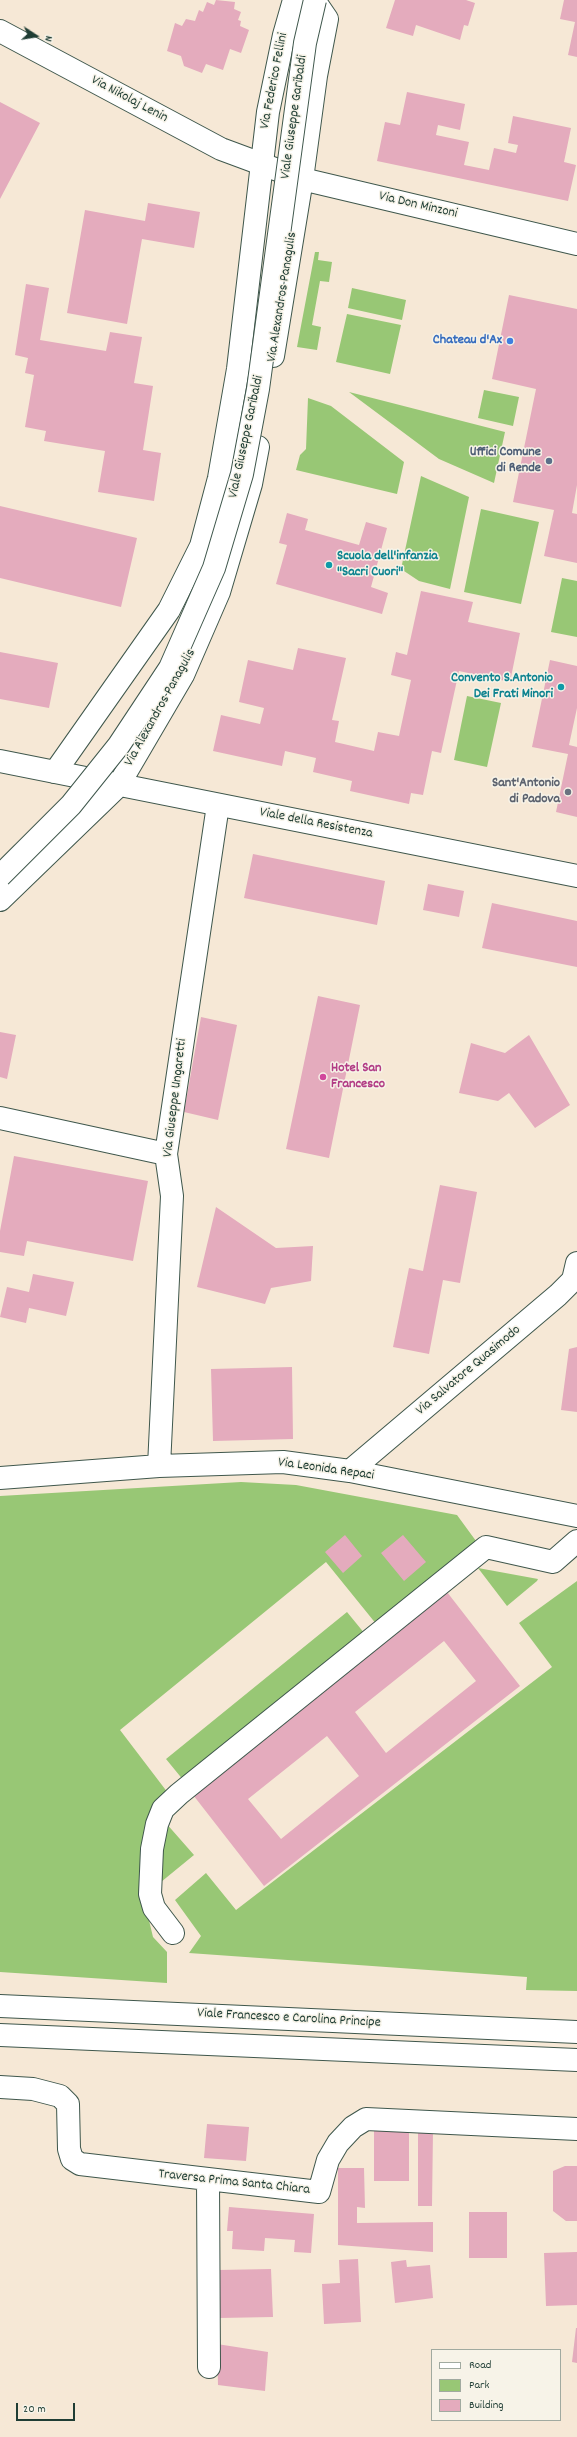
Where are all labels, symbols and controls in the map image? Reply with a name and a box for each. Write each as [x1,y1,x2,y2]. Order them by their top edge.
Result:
north arrow [16,16,56,56]
street label: Via Federico Fellini [257,31,293,131]
text: N [39,34,56,43]
street label: Viale Giuseppe Garibaldi [278,54,312,180]
street label: Via Nikolaj Lenin [88,73,170,127]
street label: Via Don Minzoni [377,189,459,223]
street label: Via Alexandros Panagulis [264,231,302,363]
place label: Chateau d'Ax [433,333,502,349]
marker: Chateau d'Ax [505,336,515,346]
street label: Viale Giuseppe Garibaldi [226,374,268,500]
place label: Uffici Comune di Rende [470,445,541,478]
marker: Uffici Comune di Rende [544,456,554,466]
place label: Scuola dell'infanzia "Sacri Cuori" [337,549,438,582]
marker: Scuola dell'infanzia "Sacri Cuori" [324,560,334,570]
street label: Via Alexandros Panagulis [122,646,200,770]
place label: Convento S.Antonio Dei Frati Minori [451,671,553,704]
marker: Convento S.Antonio Dei Frati Minori [556,682,566,692]
place label: Sant'Antonio di Padova [492,776,560,808]
marker: Sant'Antonio di Padova [563,787,573,797]
street label: Viale della Resistenza [258,805,374,843]
street label: Via Giuseppe Ungaretti [160,1038,192,1158]
place label: Hotel San Francesco [331,1061,385,1094]
marker: Hotel San Francesco [318,1072,328,1082]
street label: Via Salvatore Quasimodo [413,1322,525,1420]
street label: Via Leonida Repaci [277,1455,375,1485]
street label: Viale Francesco e Carolina Principe [197,2006,381,2032]
street label: Traversa Prima Santa Chiara [157,2167,311,2199]
legend [431,2349,561,2421]
text: Road [469,2357,491,2374]
text: Park [469,2377,489,2394]
scale bar [18,2395,77,2421]
text: Building [469,2397,504,2414]
text: 20 m [23,2401,46,2418]

